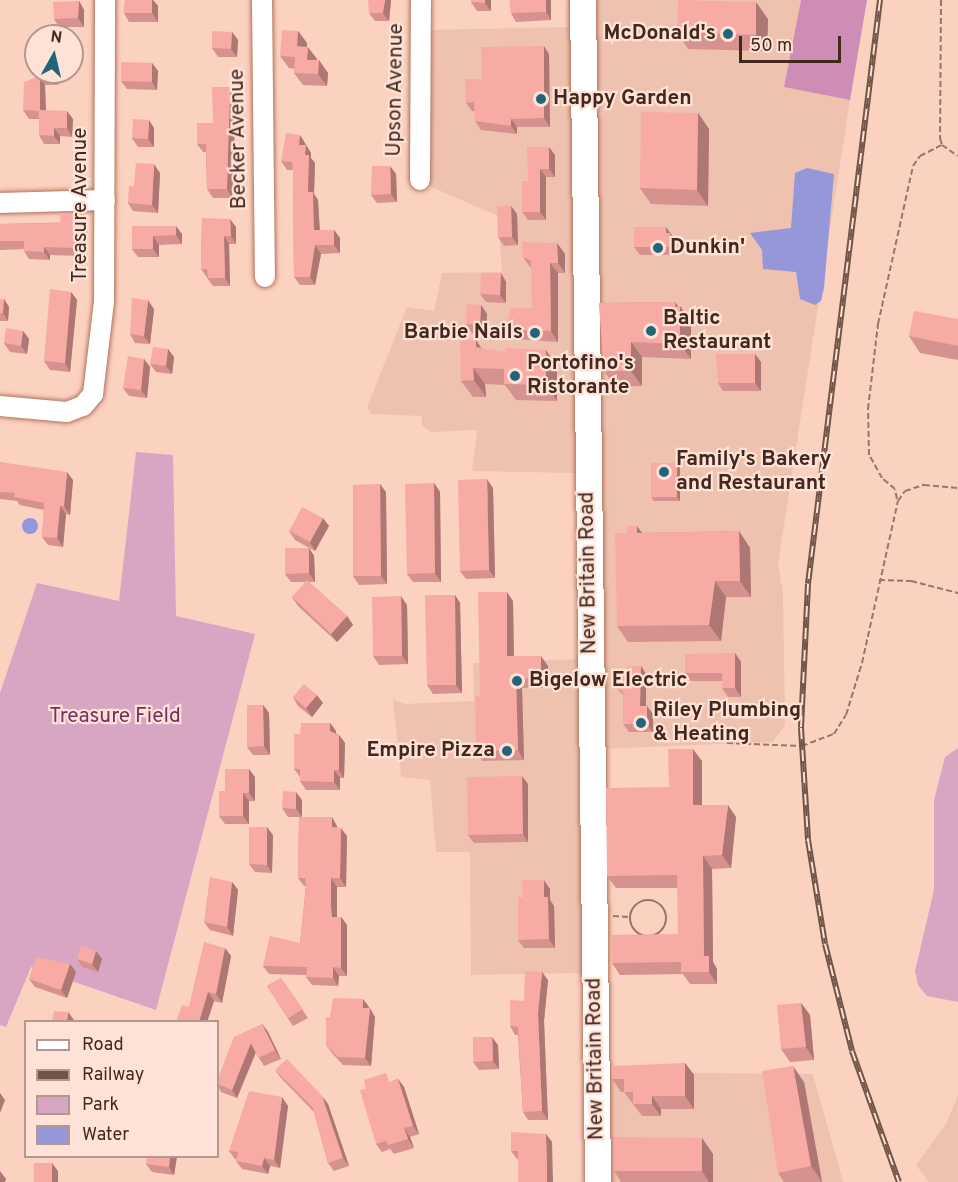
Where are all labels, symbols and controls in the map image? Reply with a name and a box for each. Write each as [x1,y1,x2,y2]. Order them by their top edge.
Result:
place label: McDonald's [603,21,716,47]
street label: Upson Avenue [382,23,410,157]
north arrow [24,24,84,84]
scale bar [742,24,844,62]
text: N [49,27,63,49]
marker: McDonald's [721,27,735,41]
text: 50 m [750,35,792,58]
street label: Becker Avenue [225,68,253,210]
place label: Happy Garden [553,86,692,112]
marker: Happy Garden [534,92,548,106]
street label: Treasure Avenue [68,127,94,283]
place label: Dunkin' [670,235,745,261]
marker: Dunkin' [651,241,665,255]
place label: Baltic Restaurant [663,306,771,356]
place label: Barbie Nails [404,320,523,346]
marker: Baltic Restaurant [644,324,658,338]
marker: Barbie Nails [528,326,542,340]
place label: Portofino's Ristorante [527,351,634,401]
marker: Portofino's Ristorante [508,369,522,383]
place label: Family's Bakery and Restaurant [676,447,831,497]
marker: Family's Bakery and Restaurant [657,465,671,479]
street label: New Britain Road [575,491,603,655]
place label: Bigelow Electric [529,668,688,694]
marker: Bigelow Electric [510,674,524,688]
place label: Riley Plumbing & Heating [653,698,801,748]
park label: Treasure Field [49,704,181,730]
marker: Riley Plumbing & Heating [634,716,648,730]
place label: Empire Pizza [366,738,495,764]
marker: Empire Pizza [500,744,514,758]
street label: New Britain Road [582,977,610,1141]
legend [24,1020,219,1158]
text: Road [82,1034,124,1057]
text: Railway [82,1064,144,1087]
text: Park [82,1094,119,1117]
text: Water [82,1124,129,1147]

